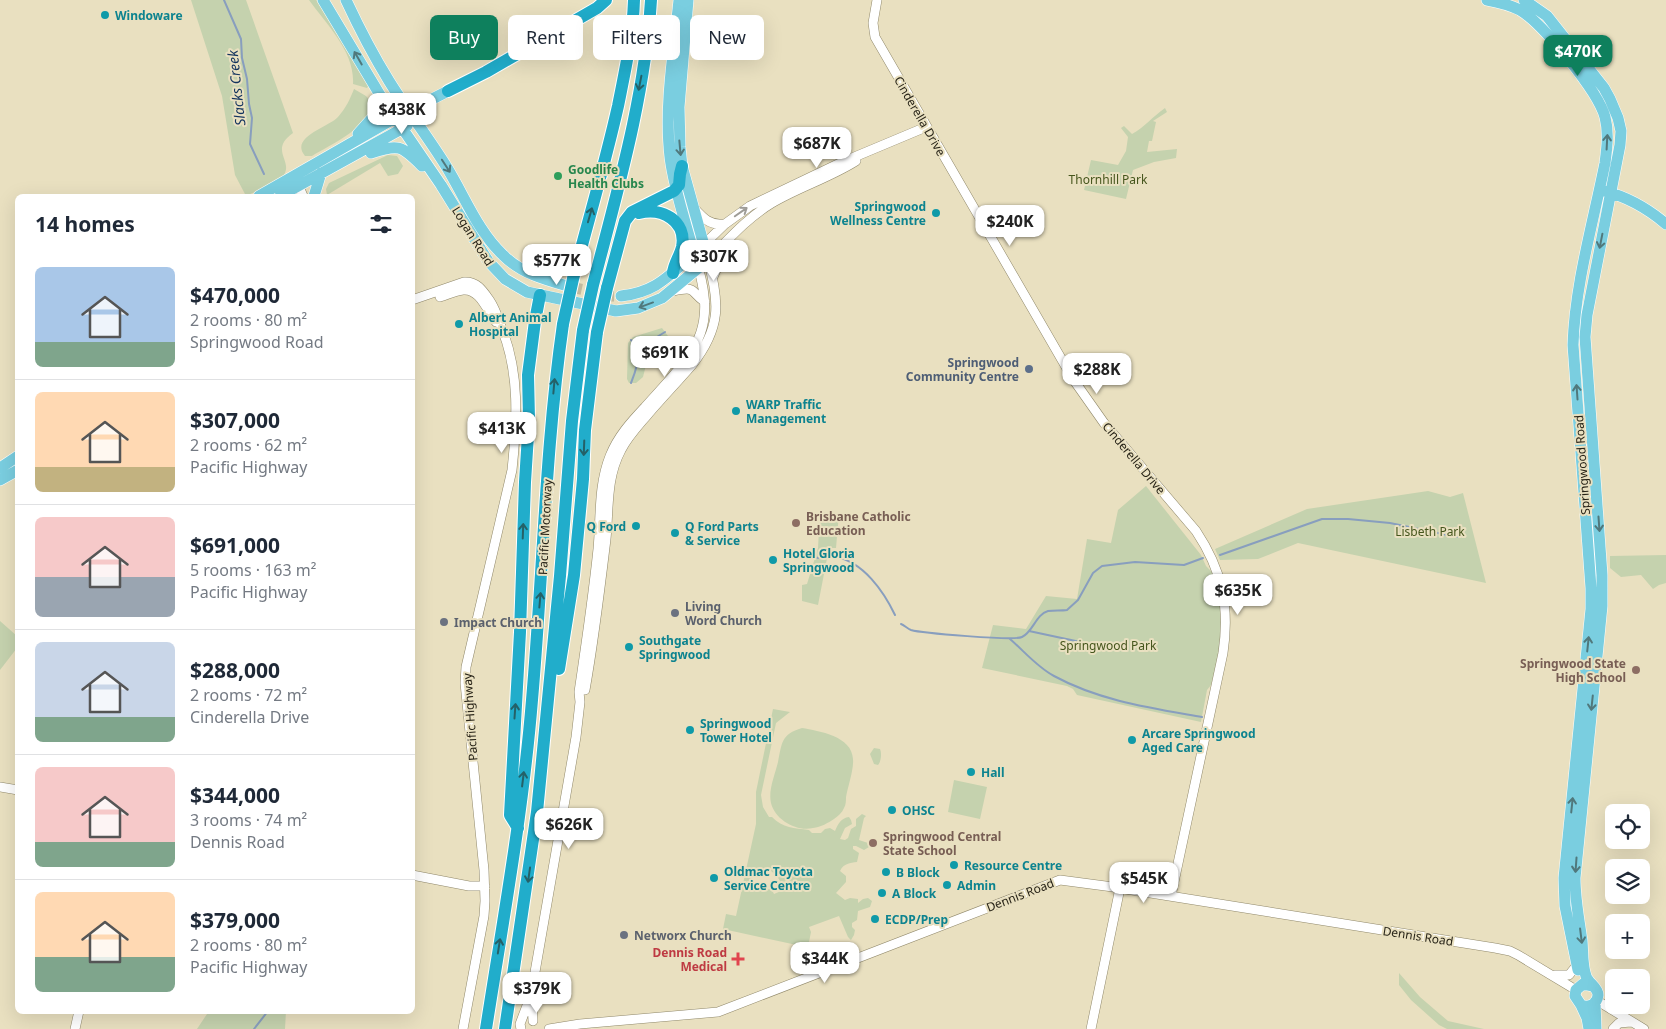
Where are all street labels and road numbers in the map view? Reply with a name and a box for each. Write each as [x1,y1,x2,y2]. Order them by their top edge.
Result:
street label: Cinderella Drive [890,73,950,159]
street label: Logan Road [448,203,498,269]
street label: Springwood Road [1570,414,1594,516]
street label: Cinderella Drive [1099,418,1169,498]
street label: Pacific Motorway [534,478,556,575]
street label: Pacific Highway [458,672,482,762]
street label: Dennis Road [984,874,1056,916]
street label: Dennis Road [1382,922,1454,950]

